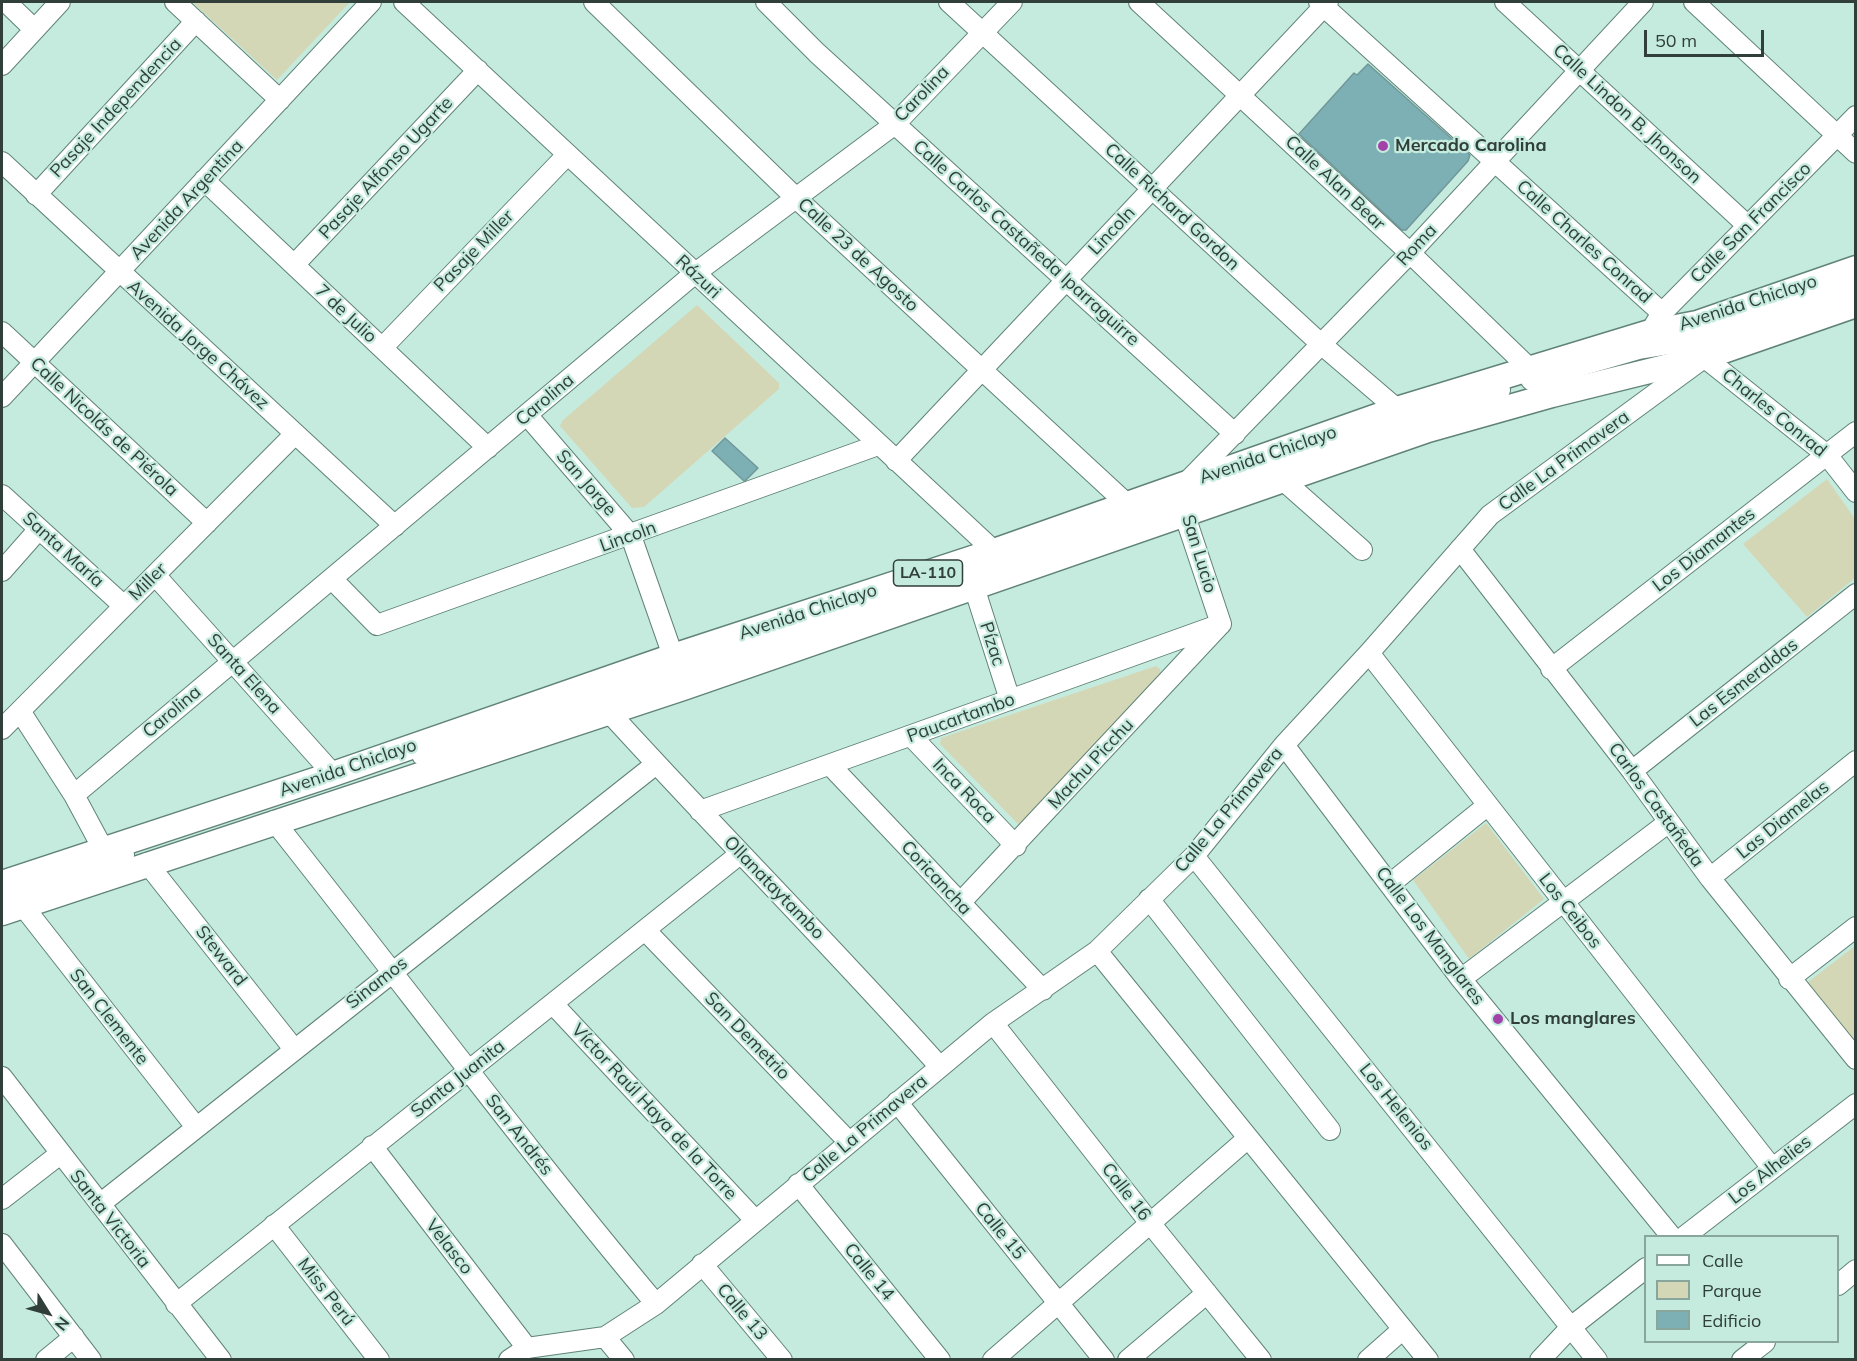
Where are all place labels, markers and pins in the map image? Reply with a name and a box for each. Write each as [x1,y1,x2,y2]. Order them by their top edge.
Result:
place label: Mercado Carolina [1395,135,1547,157]
marker: Mercado Carolina [1376,139,1390,153]
place label: Los manglares [1510,1008,1636,1030]
marker: Los manglares [1491,1012,1505,1026]

